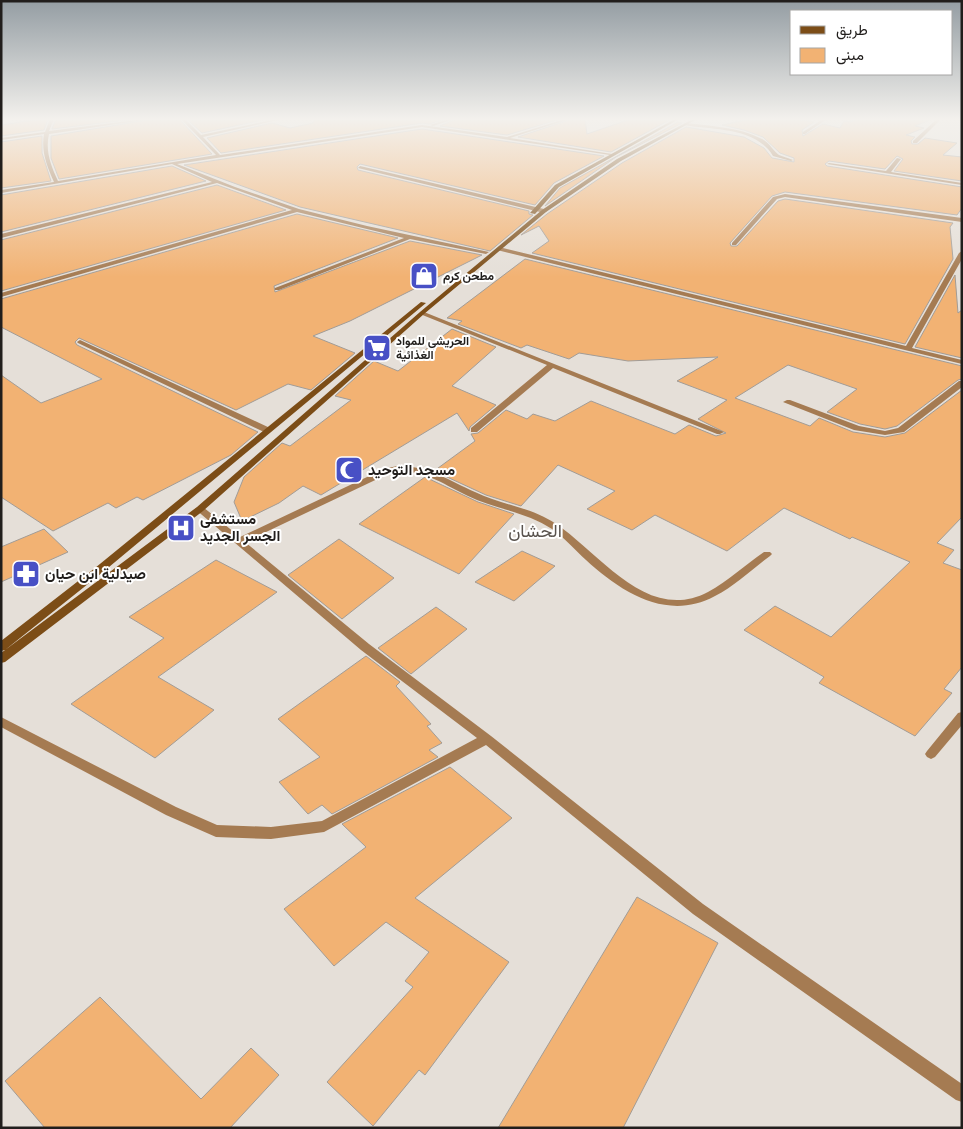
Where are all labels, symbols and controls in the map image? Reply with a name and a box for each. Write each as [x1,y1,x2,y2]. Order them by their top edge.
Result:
legend [790,10,953,75]
text: طريق [836,21,868,40]
text: مبنى [836,46,864,65]
shop icon: مطحن كرم [409,261,439,291]
place label: مطحن كرم [443,269,495,284]
supermarket icon: الحريشي للمواد الغذائية [362,333,392,363]
place label: الحريشي للمواد الغذائية [396,334,469,362]
mosque icon: مسجد التوحيد [334,455,364,485]
place label: مسجد التوحيد [368,461,455,479]
place label: مستشفى الجسر الجديد [200,510,281,545]
hospital icon: مستشفى الجسر الجديد [166,513,196,543]
district label: الحشان [508,520,562,542]
pharmacy icon: صيدلية ابن حيان [11,559,41,589]
place label: صيدلية ابن حيان [45,565,146,583]

